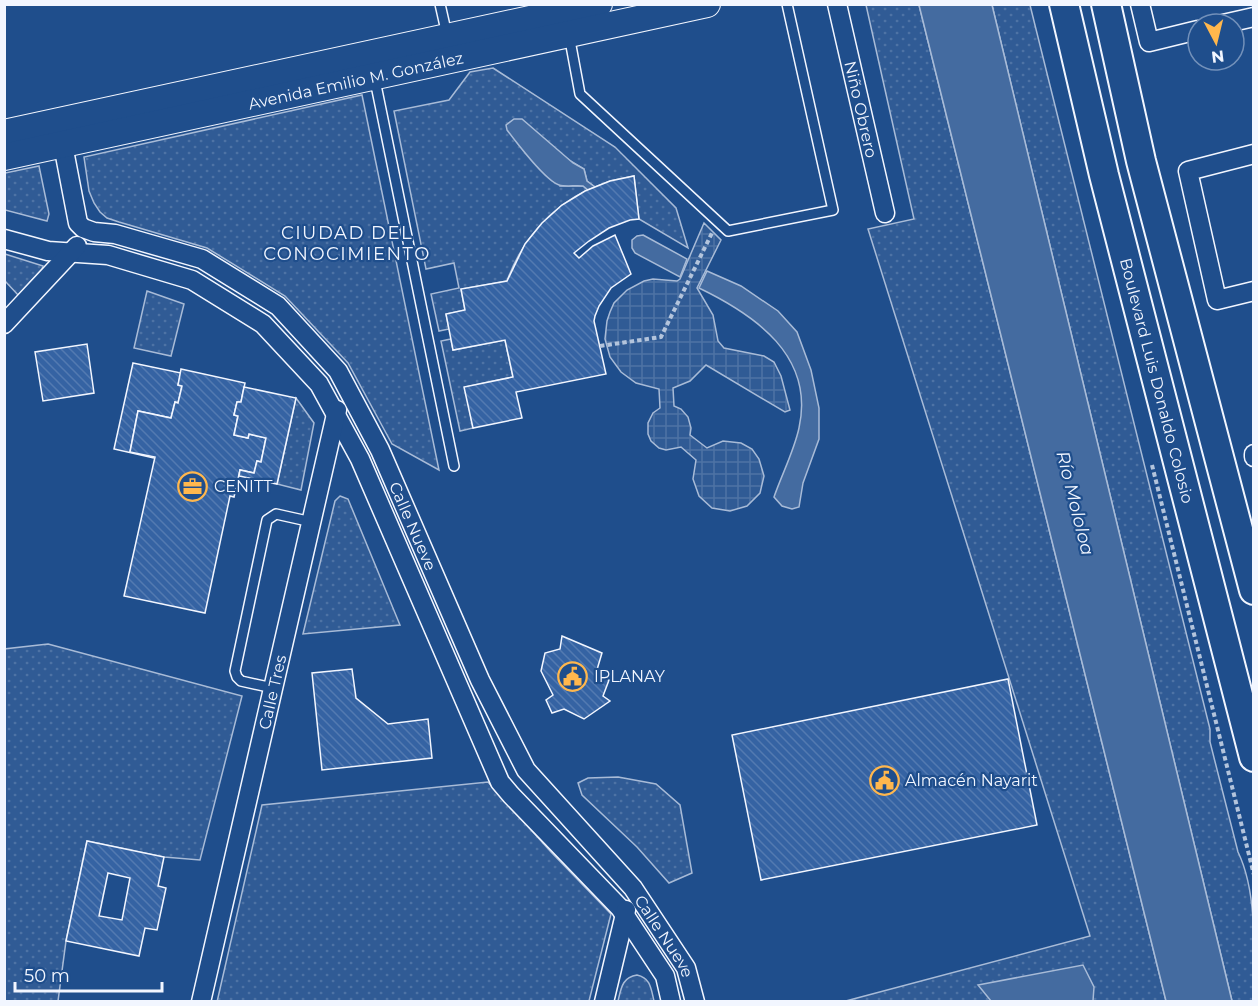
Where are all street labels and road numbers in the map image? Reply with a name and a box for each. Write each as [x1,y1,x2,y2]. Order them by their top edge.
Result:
street label: Avenida Emilio M. González [247,48,465,114]
street label: Niño Obrero [840,59,881,160]
street label: Boulevard Luis Donaldo Colosio [1116,256,1197,506]
street label: Calle Nueve [385,479,440,573]
street label: Calle Tres [255,653,290,731]
street label: Calle Nueve [630,892,697,979]

